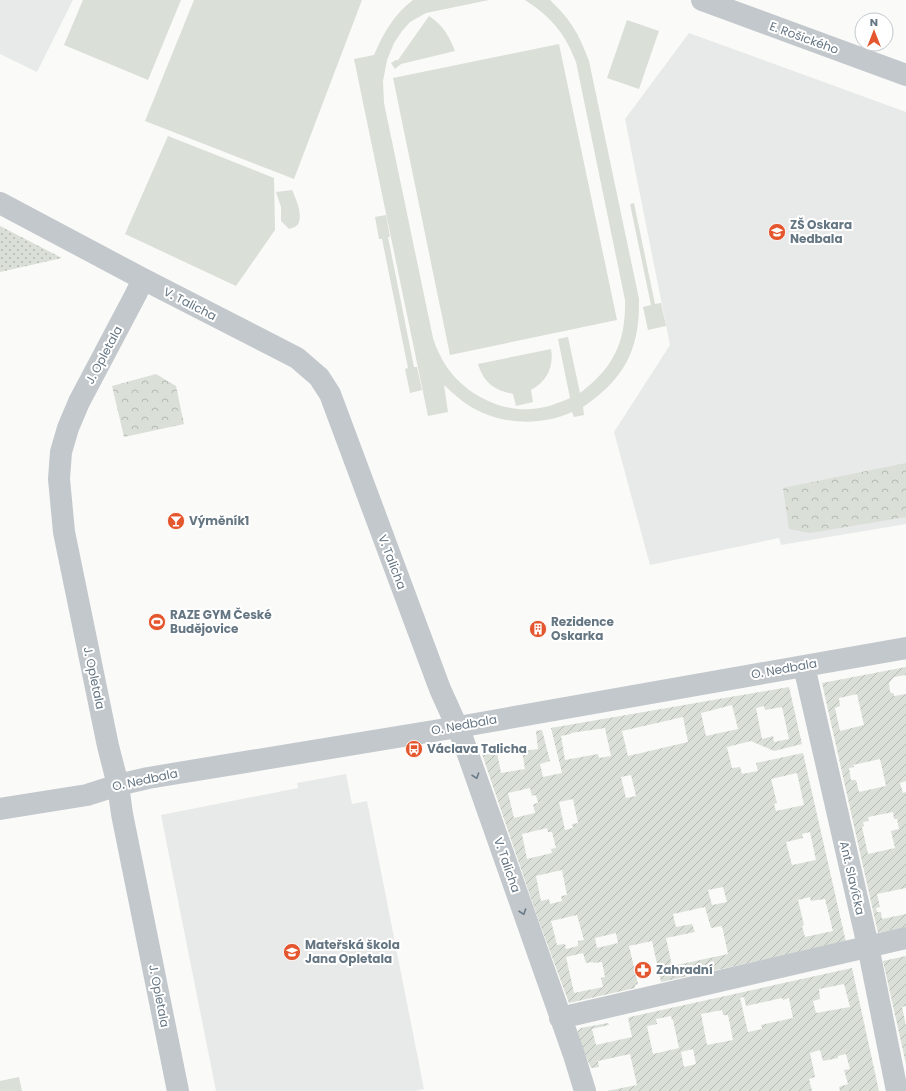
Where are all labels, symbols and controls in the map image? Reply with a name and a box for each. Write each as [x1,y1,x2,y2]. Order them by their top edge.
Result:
north arrow [854,12,894,52]
text: N [870,14,878,30]
street label: E. Rošického [767,17,841,58]
place label: ZŠ Oskara Nedbala [790,216,852,247]
school or university icon: ZŠ Oskara Nedbala [767,222,787,242]
street label: V. Talicha [161,283,220,324]
street label: J. Opletala [81,323,126,387]
bar icon: Výměník1 [166,511,186,531]
place label: Výměník1 [189,512,249,529]
street label: V. Talicha [374,532,411,592]
place label: RAZE GYM České Budějovice [170,606,272,637]
sports icon: RAZE GYM České Budějovice [147,612,167,632]
place label: Rezidence Oskarka [551,613,615,644]
building icon: Rezidence Oskarka [528,619,548,639]
street label: J. Opletala [80,645,109,711]
street label: O. Nedbala [750,654,818,683]
street label: O. Nedbala [430,710,498,739]
bus stop icon: Václava Talicha [404,739,424,759]
place label: Václava Talicha [427,740,527,757]
street label: O. Nedbala [111,764,179,795]
one-way arrow [471,773,479,780]
street label: V. Talicha [490,835,525,895]
street label: Ant. Slavíčka [836,839,869,916]
one-way arrow [519,909,527,916]
place label: Mateřská škola Jana Opletala [305,936,400,967]
school or university icon: Mateřská škola Jana Opletala [282,942,302,962]
pharmacy icon: Zahradní [633,960,653,980]
place label: Zahradní [656,961,713,978]
street label: J. Opletala [145,963,174,1029]

